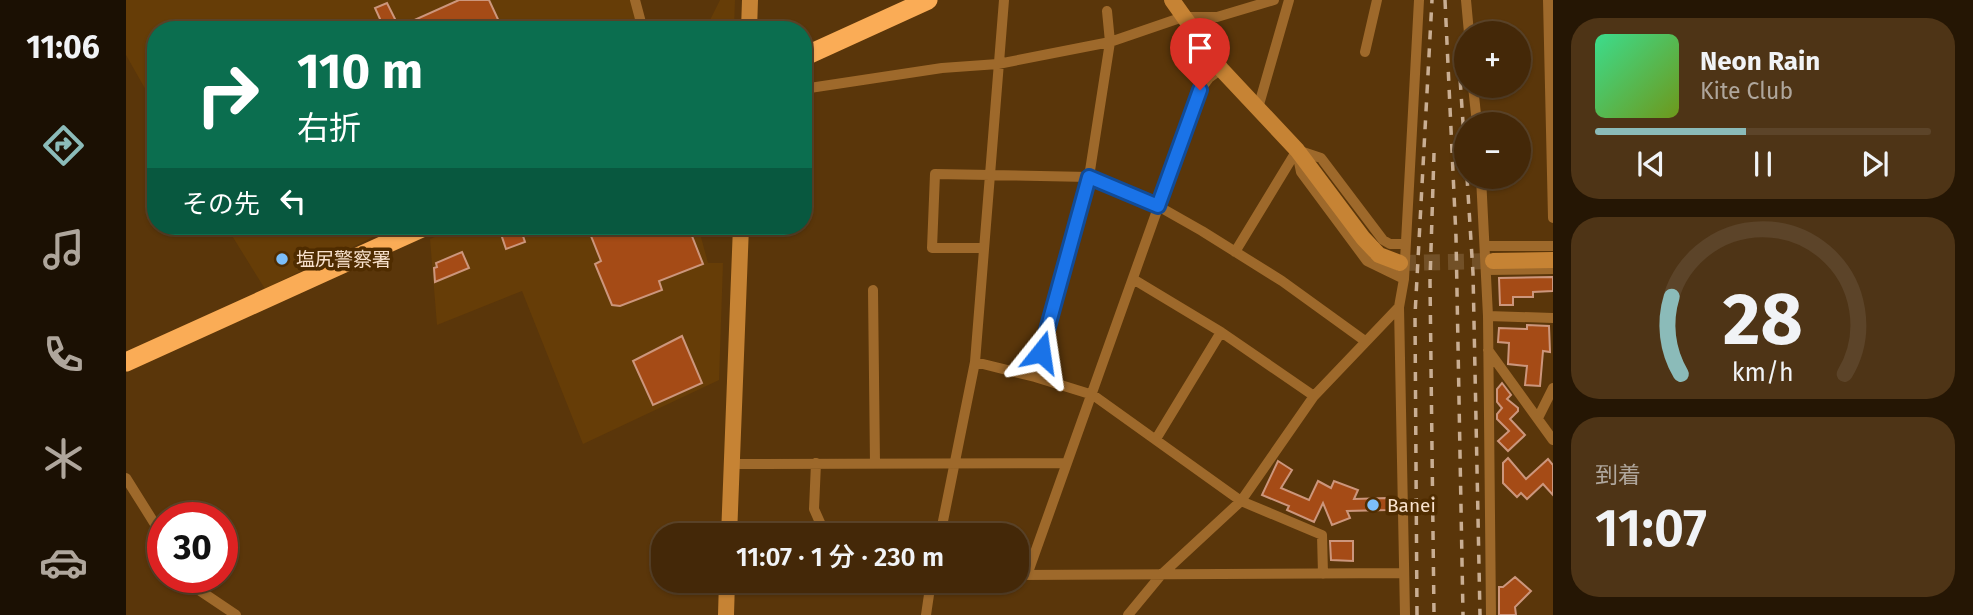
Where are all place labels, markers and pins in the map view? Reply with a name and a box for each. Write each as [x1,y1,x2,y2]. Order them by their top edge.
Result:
pin [1170,18,1230,90]
place label: 塩尻警察署 [296,248,391,271]
marker: 塩尻警察署 [274,251,290,267]
place label: Banei [1387,494,1436,517]
marker: Banei [1365,497,1381,513]

